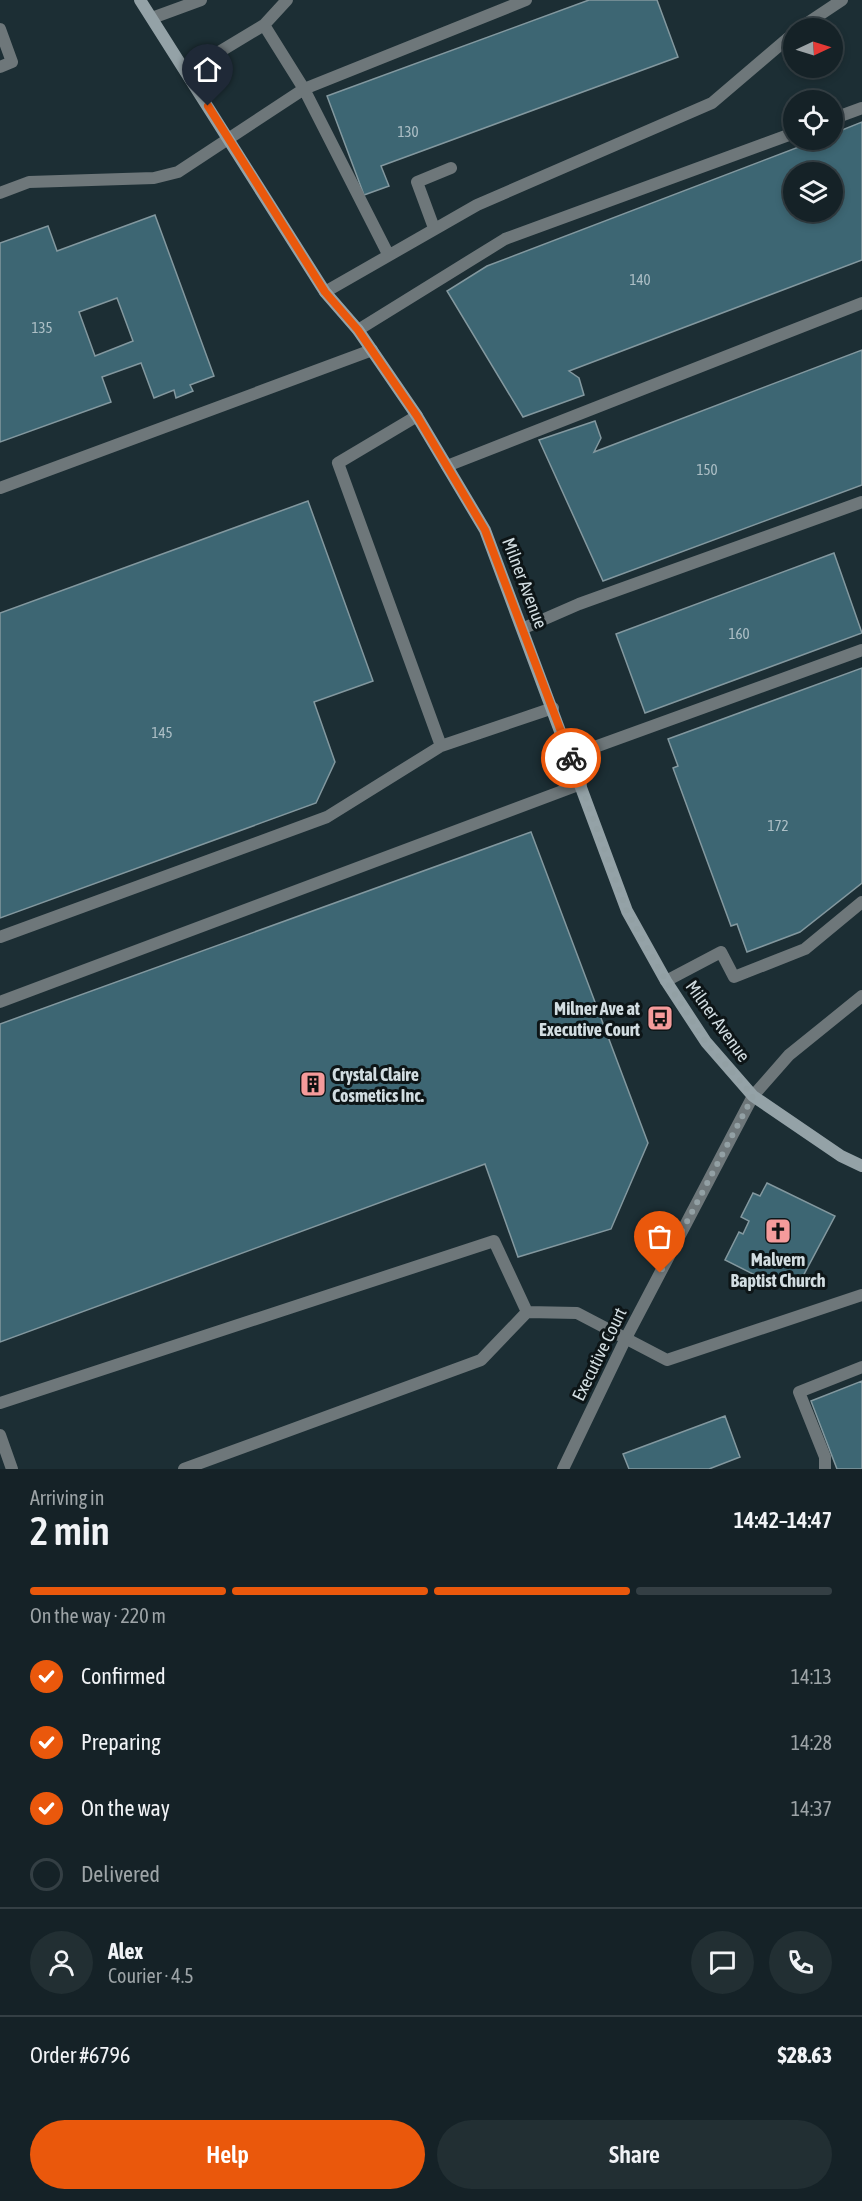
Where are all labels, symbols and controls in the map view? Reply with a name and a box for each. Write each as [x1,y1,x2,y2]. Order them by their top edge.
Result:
north arrow [783,18,843,78]
map controls [783,18,843,222]
pin [182,44,233,106]
icon: home [191,53,224,86]
button: locate [783,90,843,150]
house number: 130 [397,123,419,140]
button: layers [783,162,843,222]
house number: 140 [629,271,651,288]
house number: 135 [31,319,53,336]
house number: 150 [696,461,718,478]
street label: Milner Avenue [498,535,552,631]
house number: 160 [728,625,750,642]
house number: 145 [151,724,173,741]
courier [541,728,601,788]
icon: bike [555,742,588,775]
house number: 172 [767,817,789,834]
street label: Milner Avenue [681,976,755,1066]
place label: Milner Ave at Executive Court [539,998,641,1040]
bus stop icon: Milner Ave at Executive Court [645,1003,675,1033]
place label: Crystal Claire Cosmetics Inc. [332,1064,424,1106]
building icon: Crystal Claire Cosmetics Inc. [298,1069,328,1099]
pin [634,1211,685,1273]
church icon: Malvern Baptist Church [763,1216,793,1246]
icon: bag [643,1220,676,1253]
place label: Malvern Baptist Church [731,1249,826,1291]
street label: Executive Court [567,1304,631,1404]
text: Arriving in [30,1486,104,1509]
text: 14:42–14:47 [734,1507,832,1533]
text: 2 min [30,1509,110,1553]
text: On the way · 220 m [30,1604,166,1627]
icon: check [30,1660,63,1693]
text: Confirmed [81,1663,166,1689]
text: 14:13 [791,1665,832,1688]
icon: check [30,1726,63,1759]
text: Preparing [81,1729,161,1755]
text: 14:28 [791,1731,832,1754]
icon: check [30,1792,63,1825]
text: On the way [81,1795,170,1821]
text: 14:37 [791,1797,832,1820]
text: Delivered [81,1861,160,1887]
button: person [30,1931,93,1994]
button: chat [691,1931,754,1994]
button: phone [769,1931,832,1994]
text: Alex [108,1938,143,1964]
text: Courier · 4.5 [108,1964,194,1987]
text: Order #6796 [30,2042,130,2068]
text: $28.63 [777,2042,832,2068]
button: Help [30,2120,425,2189]
button: Share [437,2120,832,2189]

